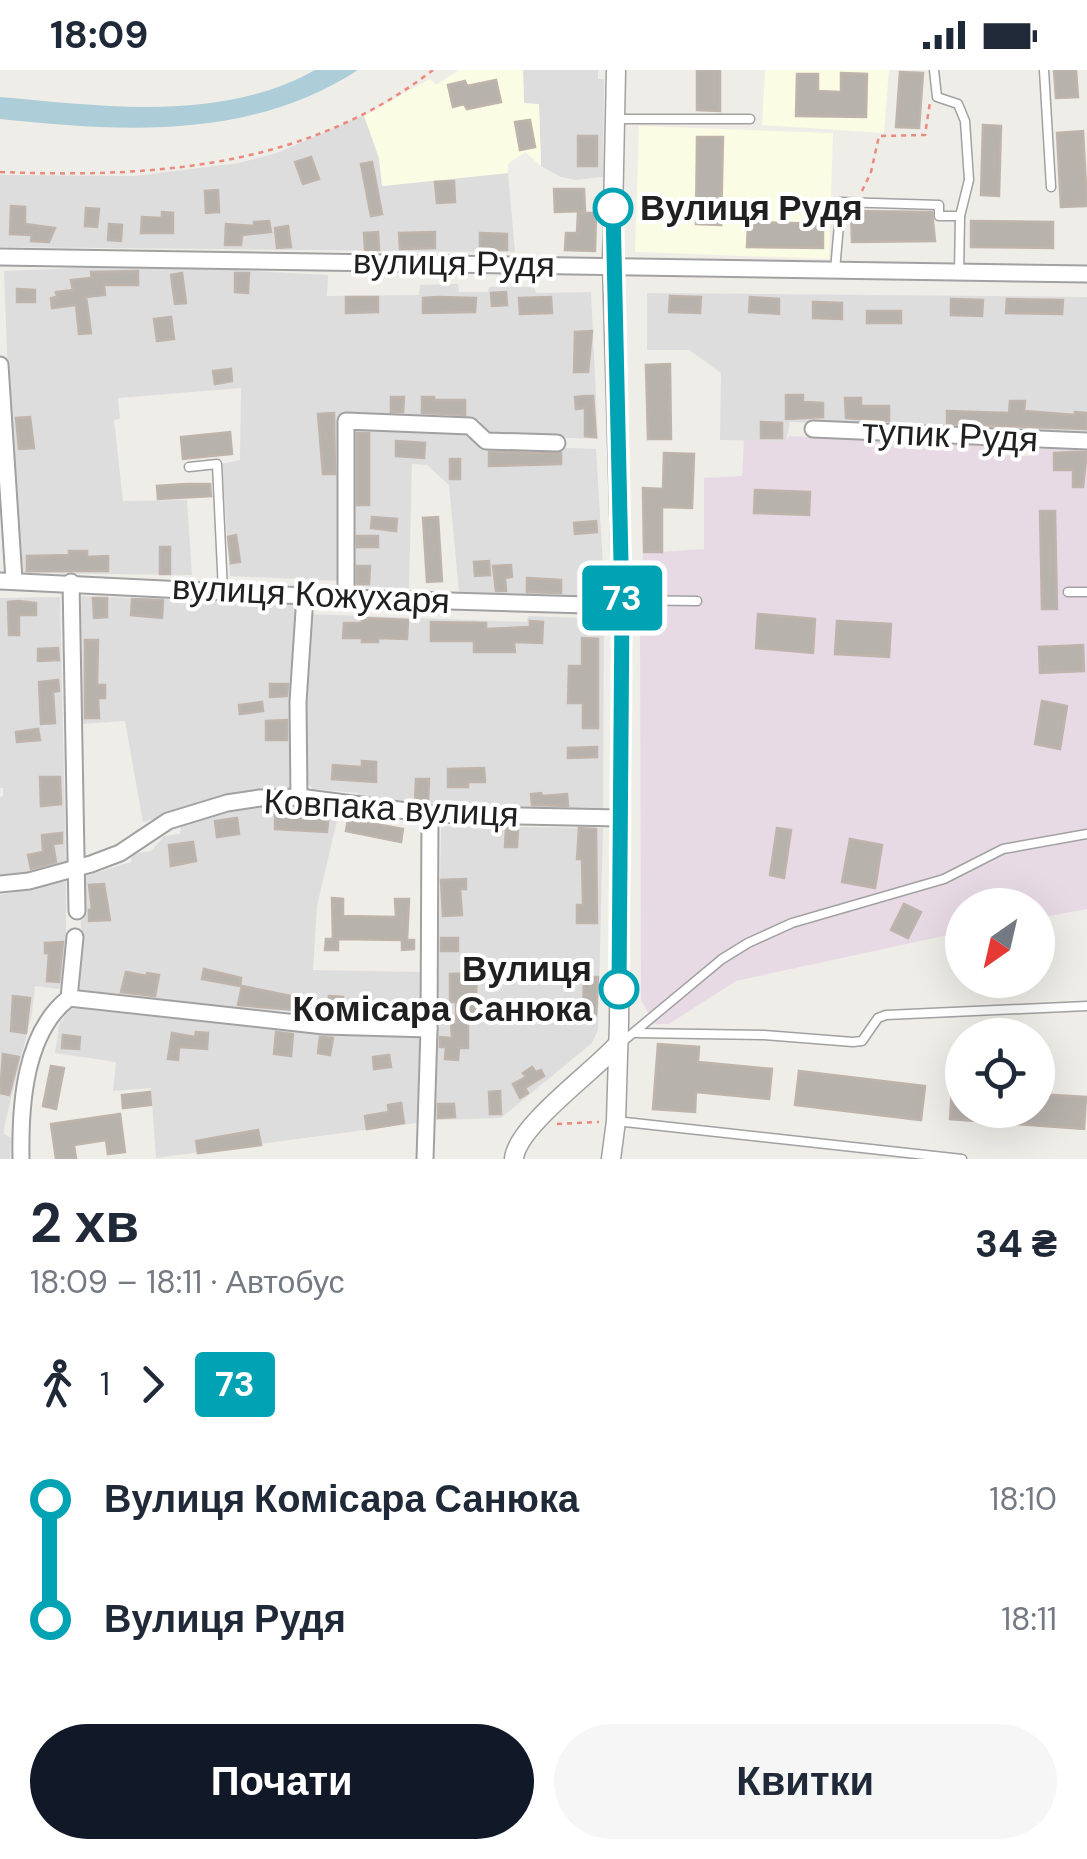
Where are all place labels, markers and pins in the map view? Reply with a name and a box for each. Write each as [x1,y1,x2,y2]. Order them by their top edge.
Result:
place label: Вулиця Рудя [640,185,863,231]
marker: Вулиця Рудя [594,189,632,227]
place label: Вулиця Комісара Санюка [292,946,593,1032]
marker: Вулиця Комісара Санюка [600,970,638,1008]

